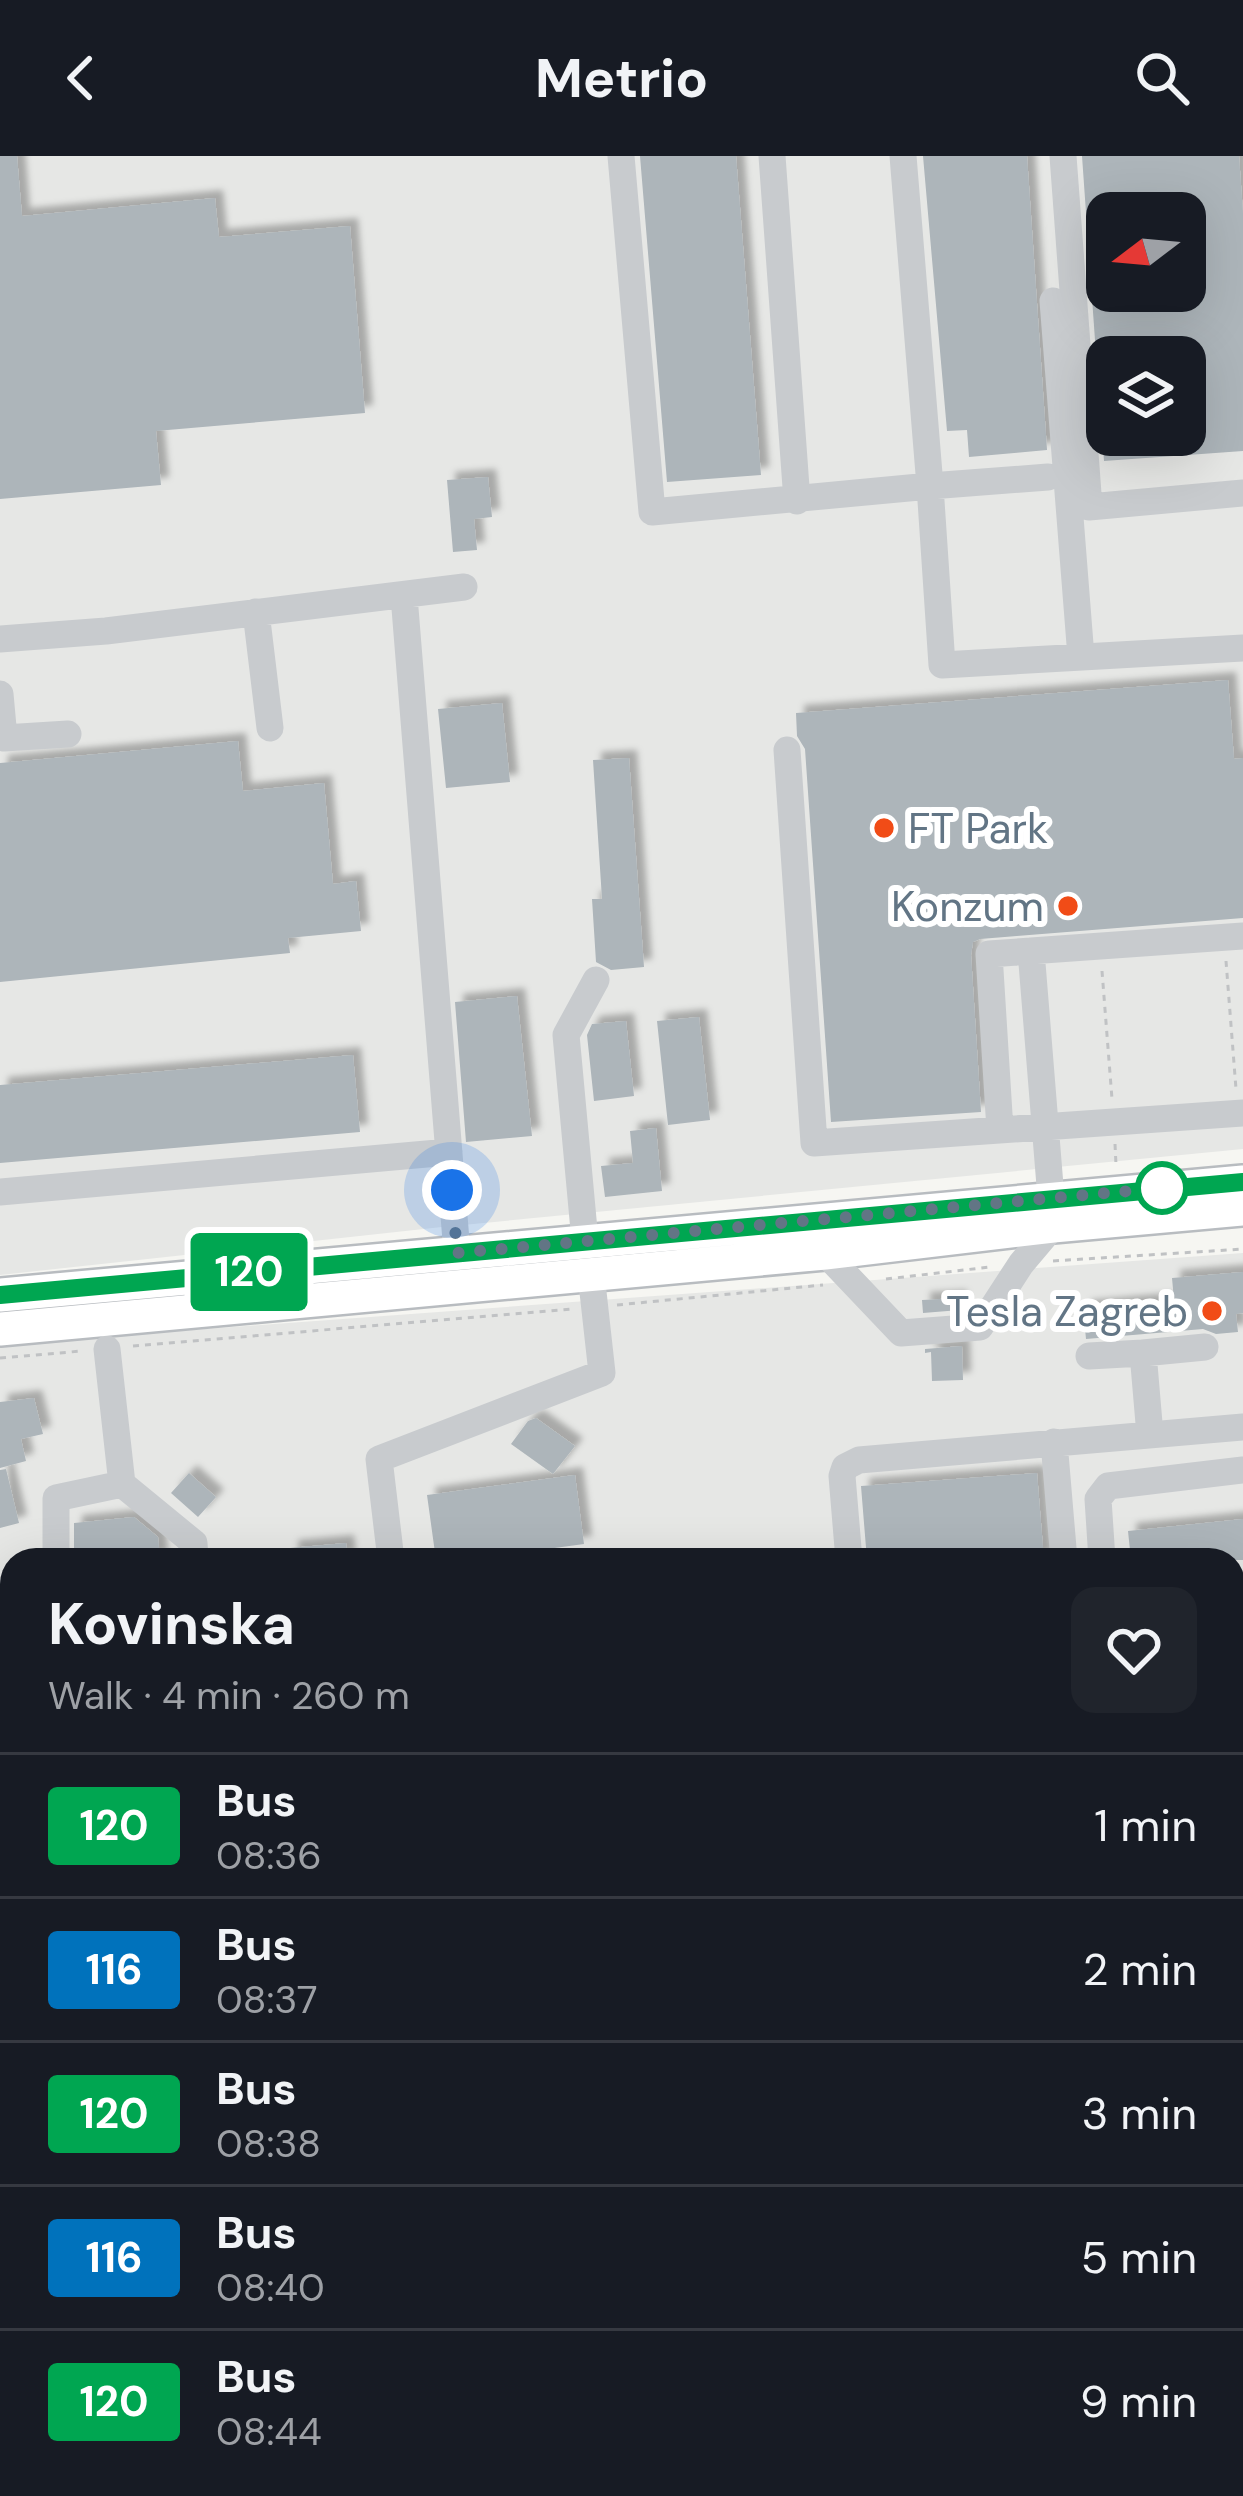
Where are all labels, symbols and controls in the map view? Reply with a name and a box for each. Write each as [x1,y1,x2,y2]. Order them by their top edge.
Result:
text: Metrio [535,43,708,114]
icon: back [48,45,114,111]
icon: search [1129,45,1195,111]
north arrow [1086,192,1206,312]
map controls [1086,192,1206,456]
button: layers [1086,336,1206,456]
place label: FT Park [908,801,1048,856]
marker: FT Park [871,815,897,841]
place label: Konzum [891,879,1044,934]
marker: Konzum [1055,893,1081,919]
your location [422,1160,482,1220]
unlabelled marker [1137,1163,1187,1213]
line badge: 120 [180,1233,318,1311]
text: 120 [215,1244,283,1299]
place label: Tesla Zagreb [946,1284,1188,1339]
marker: Tesla Zagreb [1199,1298,1225,1324]
text: Kovinska [48,1587,295,1662]
button: heart [1071,1587,1197,1713]
text: Walk · 4 min · 260 m [48,1670,410,1721]
text: Bus [216,1771,296,1830]
text: 1 min [1094,1796,1197,1855]
text: 120 [80,1798,148,1853]
text: 08:36 [216,1830,322,1881]
text: Bus [216,1915,296,1974]
text: 2 min [1082,1940,1197,1999]
text: 116 [85,1942,143,1997]
text: 08:37 [216,1974,317,2025]
text: Bus [216,2059,296,2118]
text: 3 min [1082,2084,1197,2143]
text: 120 [80,2086,148,2141]
text: 08:38 [216,2118,321,2169]
text: Bus [216,2203,296,2262]
text: 5 min [1081,2228,1197,2287]
text: 116 [85,2230,143,2285]
text: 08:40 [216,2262,325,2313]
text: Bus [216,2347,296,2406]
text: 9 min [1080,2372,1197,2431]
text: 120 [80,2374,148,2429]
text: 08:44 [216,2406,322,2457]

